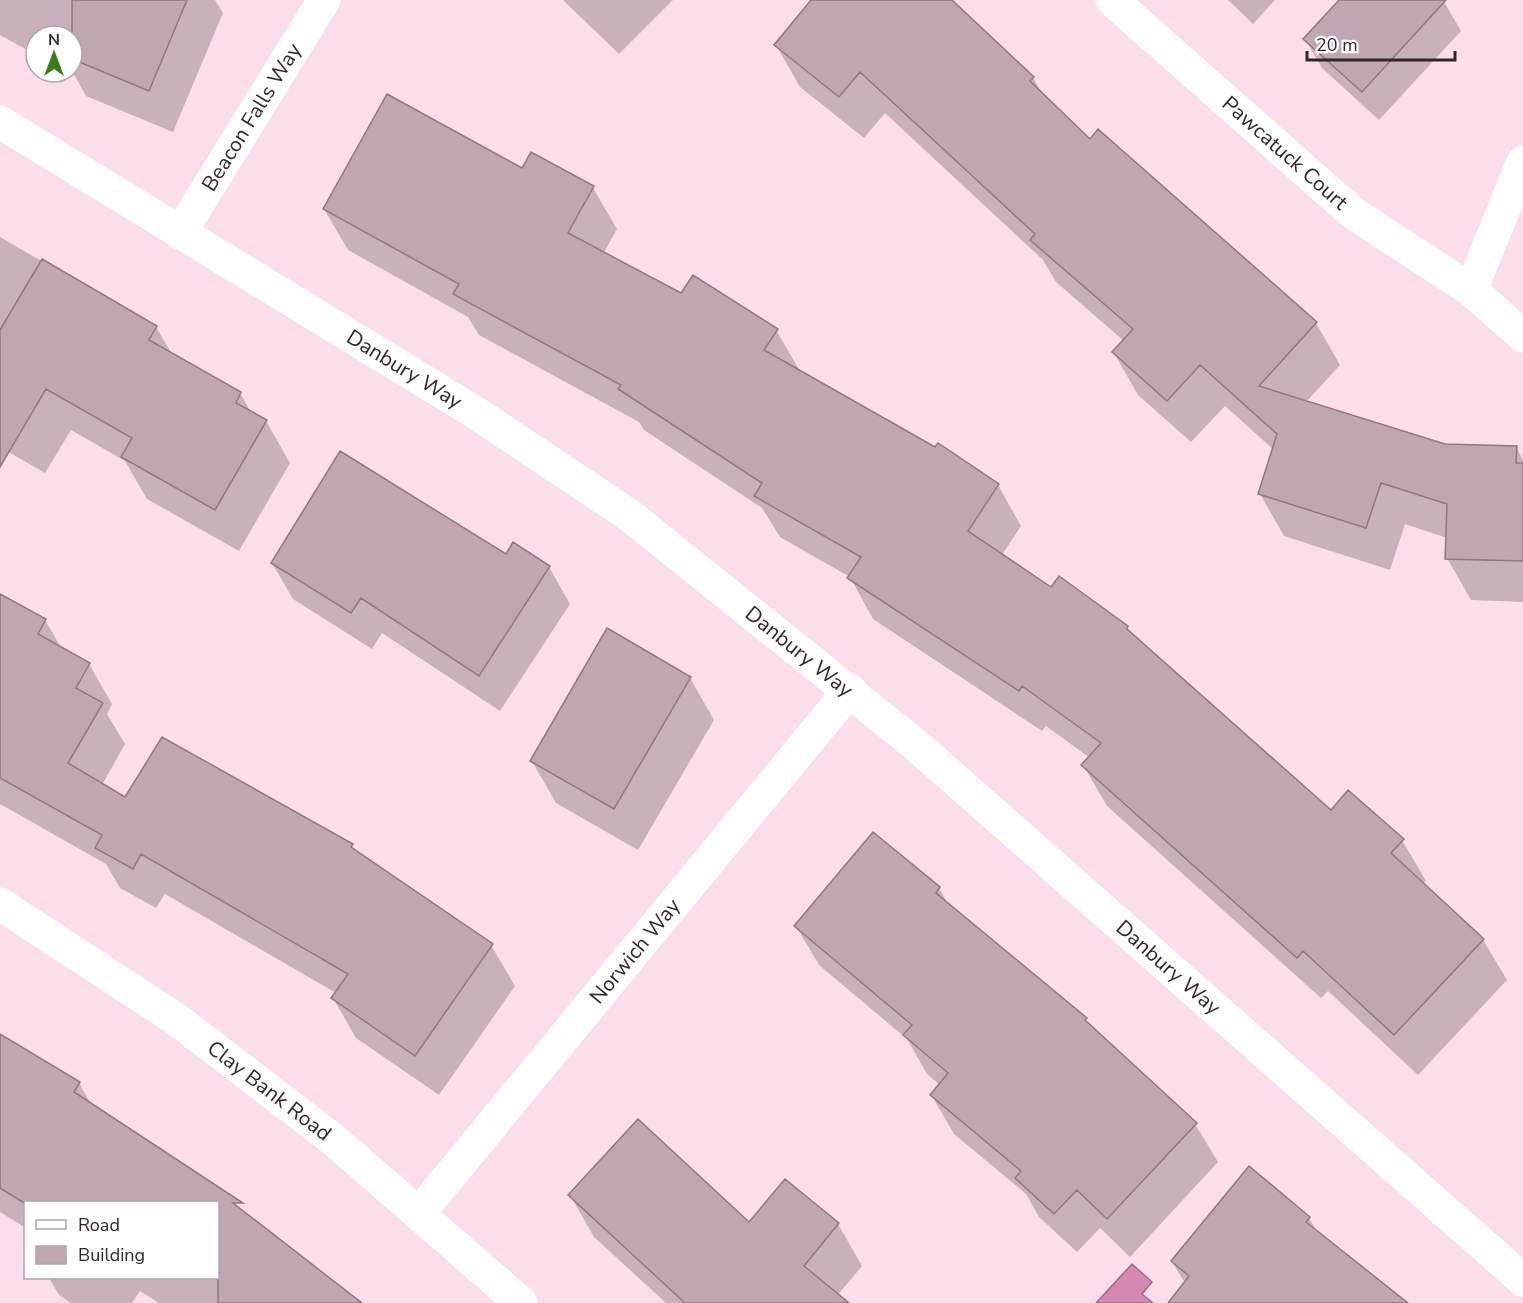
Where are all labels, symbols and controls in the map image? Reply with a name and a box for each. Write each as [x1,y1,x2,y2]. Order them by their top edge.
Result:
north arrow [24,24,84,84]
scale bar [1307,24,1456,62]
text: N [48,29,60,51]
text: 20 m [1316,33,1358,57]
street label: Beacon Falls Way [195,38,308,197]
street label: Pawcatuck Court [1216,90,1354,217]
street label: Danbury Way [341,323,468,415]
street label: Danbury Way [739,600,859,704]
street label: Norwich Way [583,892,687,1010]
street label: Danbury Way [1110,914,1227,1021]
street label: Clay Bank Road [202,1034,337,1147]
legend [24,1201,219,1279]
text: Road [78,1213,120,1237]
text: Building [78,1243,145,1267]

